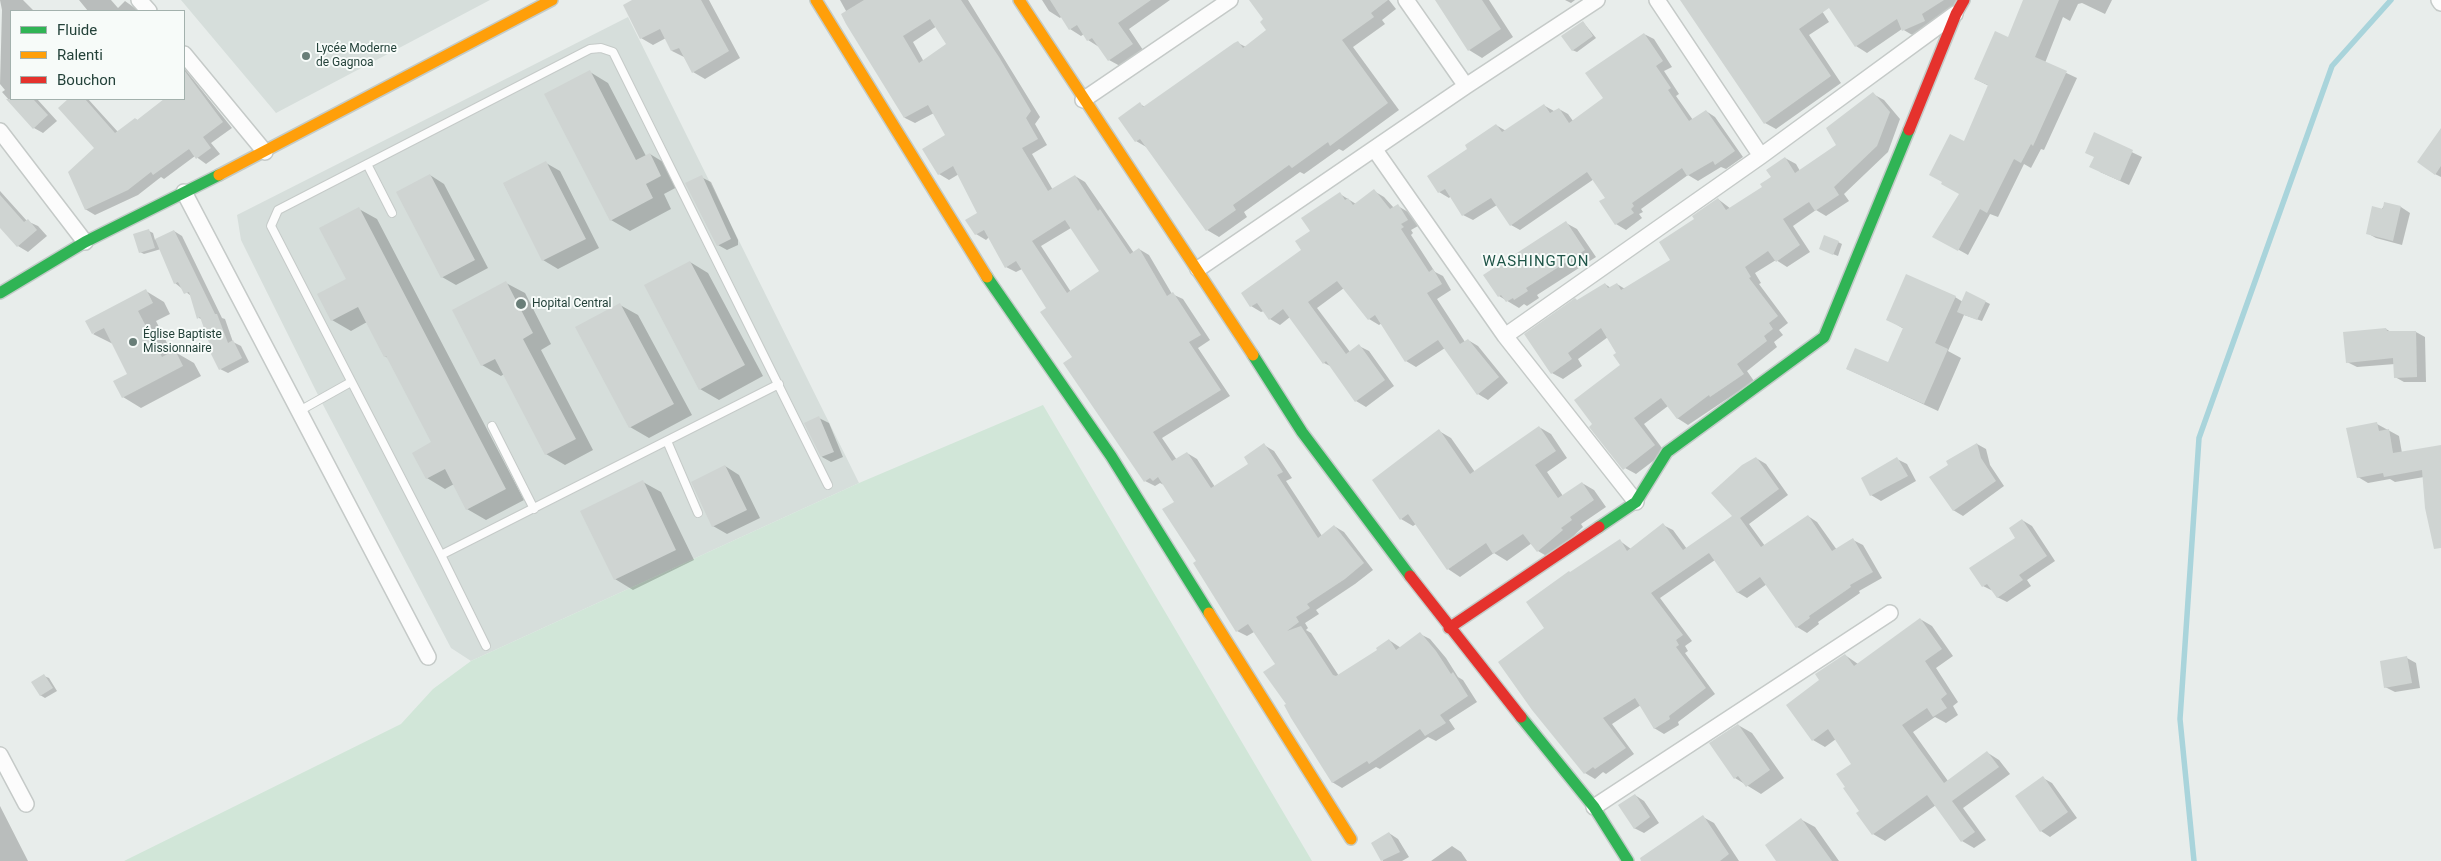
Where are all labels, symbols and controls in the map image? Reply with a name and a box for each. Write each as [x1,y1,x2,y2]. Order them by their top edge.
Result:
legend [10,10,185,100]
text: Fluide [57,21,97,39]
place label: Lycée Moderne de Gagnoa [316,42,397,70]
text: Ralenti [57,46,103,64]
marker: Lycée Moderne de Gagnoa [300,50,312,62]
text: Bouchon [57,71,116,89]
district label: WASHINGTON [1481,253,1591,271]
marker: Hopital Central [514,297,528,311]
place label: Hopital Central [532,297,611,311]
place label: Église Baptiste Missionnaire [143,328,222,356]
marker: Église Baptiste Missionnaire [127,336,139,348]

